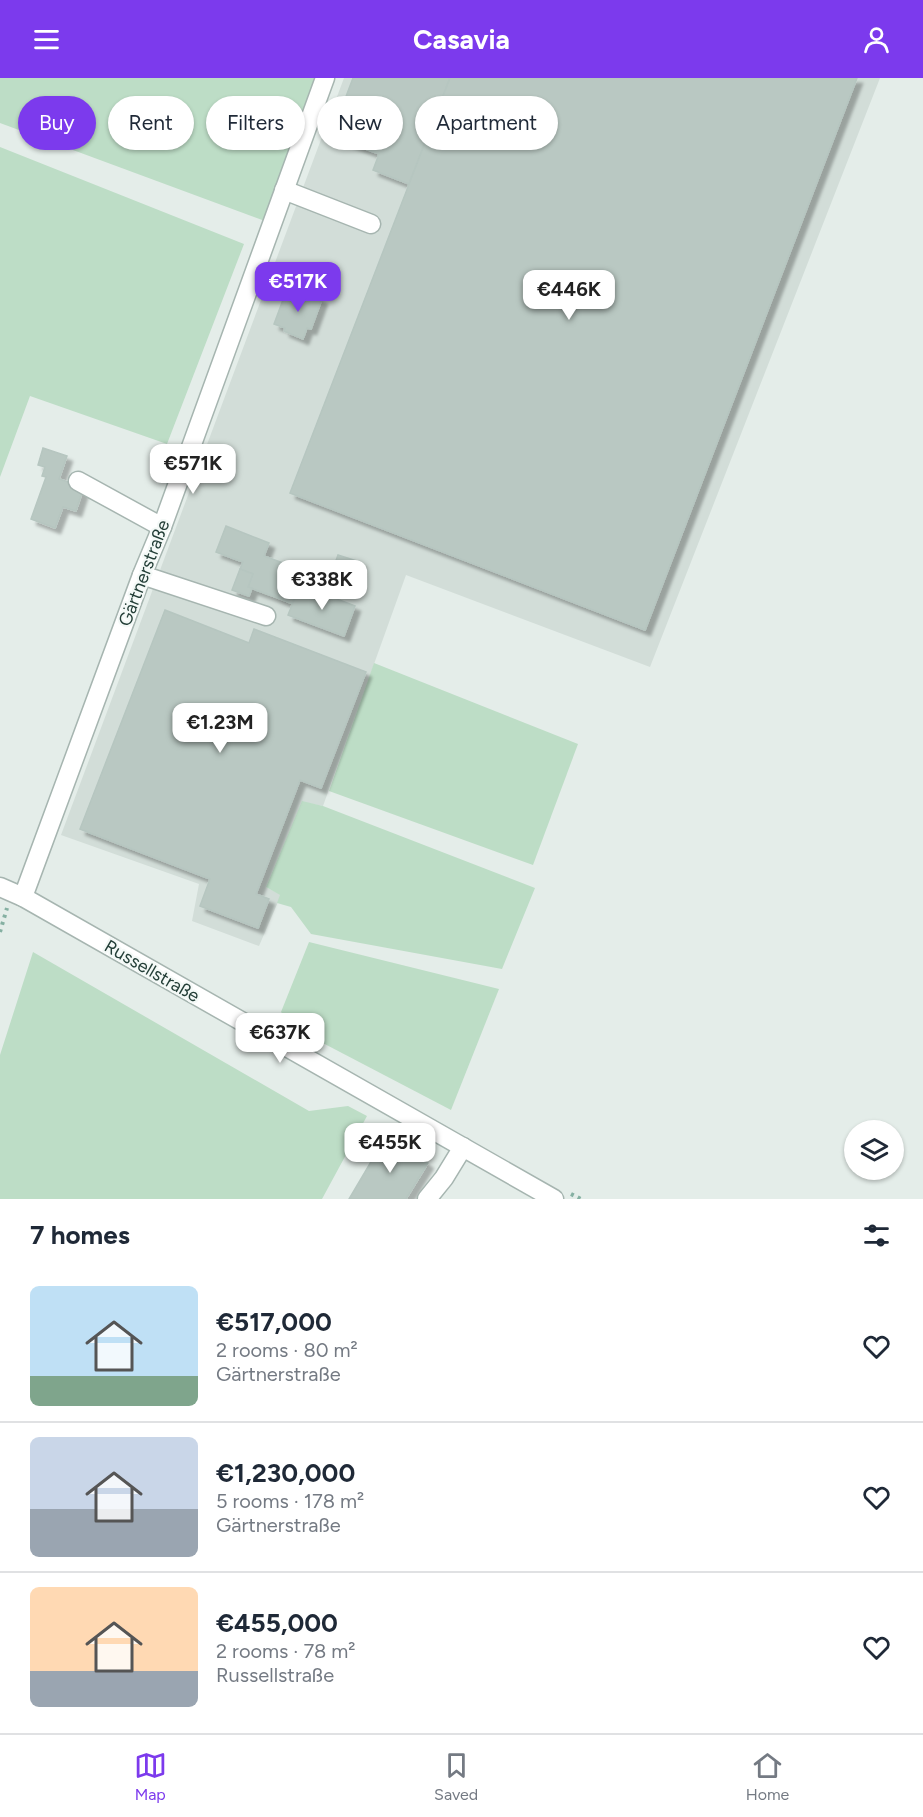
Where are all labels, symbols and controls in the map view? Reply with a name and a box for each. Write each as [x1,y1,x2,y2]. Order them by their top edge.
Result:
icon: menu [30,23,63,56]
text: Casavia [413,23,510,56]
icon: person [860,23,893,56]
chip: Buy [18,96,96,150]
chip: Rent [108,96,194,150]
chip: Filters [206,96,305,150]
chip: New [317,96,403,150]
chip: Apartment [415,96,558,150]
pin: €517K [256,262,340,313]
text: €517K [269,269,327,293]
pin: €446K [527,270,611,321]
text: €446K [537,277,601,301]
pin: €571K [151,444,235,495]
text: €571K [164,451,222,475]
street label: Gärtnerstraße [114,517,174,629]
pin: €338K [280,560,364,611]
text: €338K [291,567,353,591]
pin: €1.23M [171,703,269,754]
text: €1.23M [186,710,254,734]
street label: Russellstraße [100,935,204,1007]
pin: €637K [238,1013,322,1064]
text: €637K [249,1020,311,1044]
map controls [844,1120,904,1180]
button: layers [844,1120,904,1180]
pin: €455K [348,1123,432,1174]
text: €455K [358,1130,422,1154]
text: 7 homes [30,1219,130,1251]
icon: filters [860,1219,893,1252]
text: €517,000 [216,1306,332,1338]
icon: home [78,1310,150,1382]
icon: heart [860,1330,893,1363]
text: 2 rooms · 80 m² [216,1338,358,1362]
text: Gärtnerstraße [216,1362,341,1386]
text: €1,230,000 [216,1457,355,1489]
icon: home [78,1461,150,1533]
icon: heart [860,1481,893,1514]
text: 5 rooms · 178 m² [216,1489,364,1513]
text: Gärtnerstraße [216,1513,341,1537]
text: €455,000 [216,1607,338,1639]
icon: home [78,1611,150,1683]
icon: heart [860,1631,893,1664]
text: 2 rooms · 78 m² [216,1639,356,1663]
text: Russellstraße [216,1663,334,1687]
tab: Map [134,1749,167,1804]
tab: Saved [434,1749,478,1804]
tab: Home [746,1749,789,1804]

